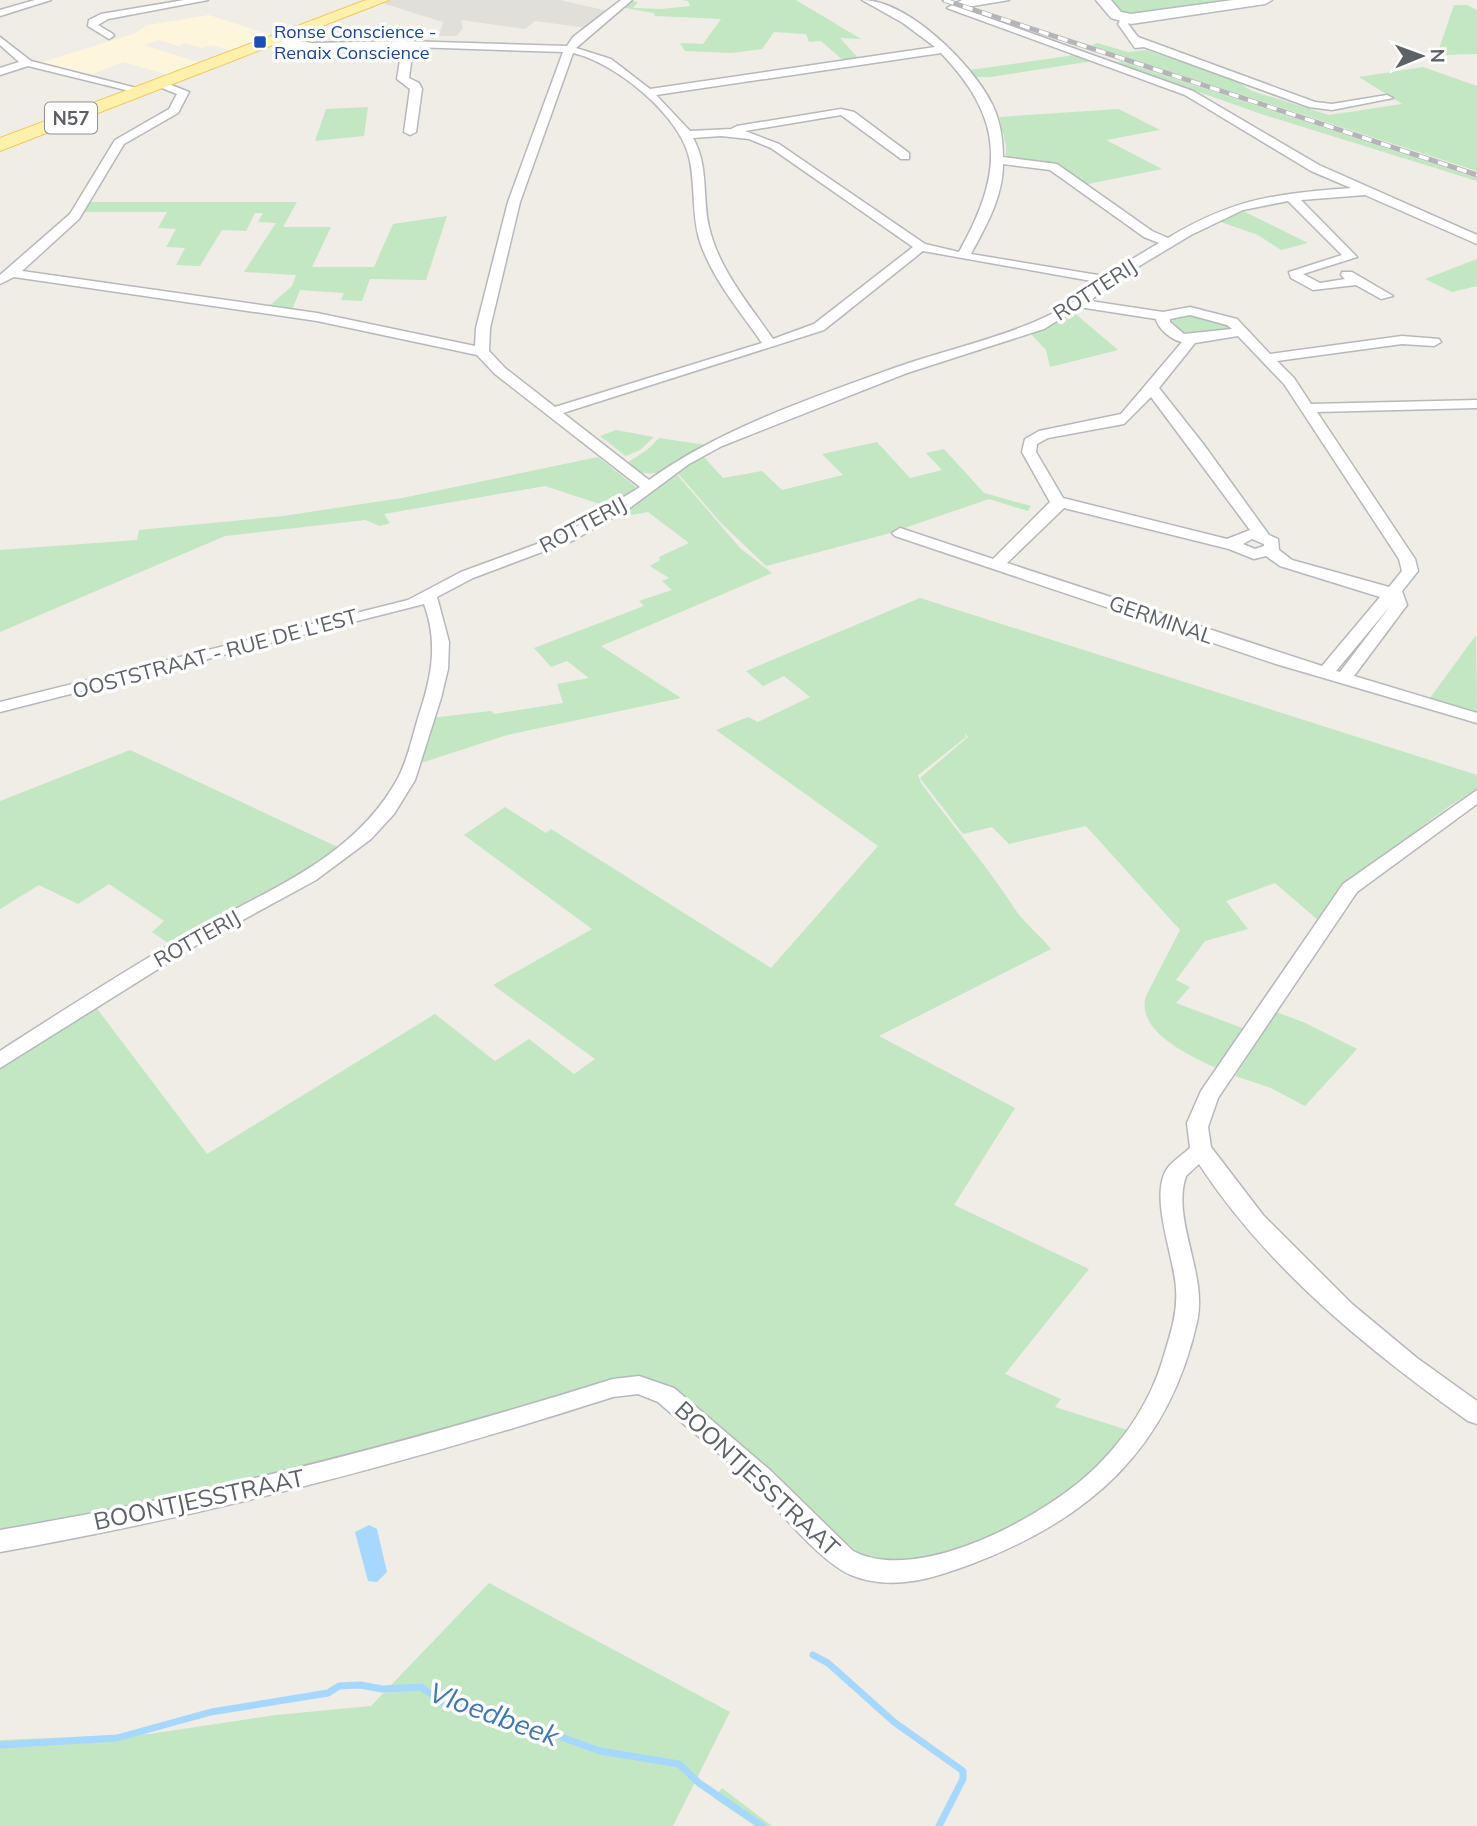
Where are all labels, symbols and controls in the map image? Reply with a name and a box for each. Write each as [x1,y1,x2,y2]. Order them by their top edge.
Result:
place label: Ronse Conscience - Renaix Conscience [274,20,436,64]
north arrow [1386,21,1456,91]
marker: Ronse Conscience - Renaix Conscience [252,34,268,50]
text: N [1426,48,1450,63]
road number: N57 [45,102,97,134]
street label: ROTTERIJ [1048,253,1141,326]
street label: ROTTERIJ [535,490,630,558]
street label: GERMINAL [1106,589,1217,649]
street label: OOSTSTRAAT - RUE DE L'EST [69,602,360,704]
street label: ROTTERIJ [149,904,244,972]
street label: BOONTJESSTRAAT [669,1394,847,1563]
street label: BOONTJESSTRAAT [91,1462,307,1536]
water label: Vloedbeek [424,1674,565,1754]

